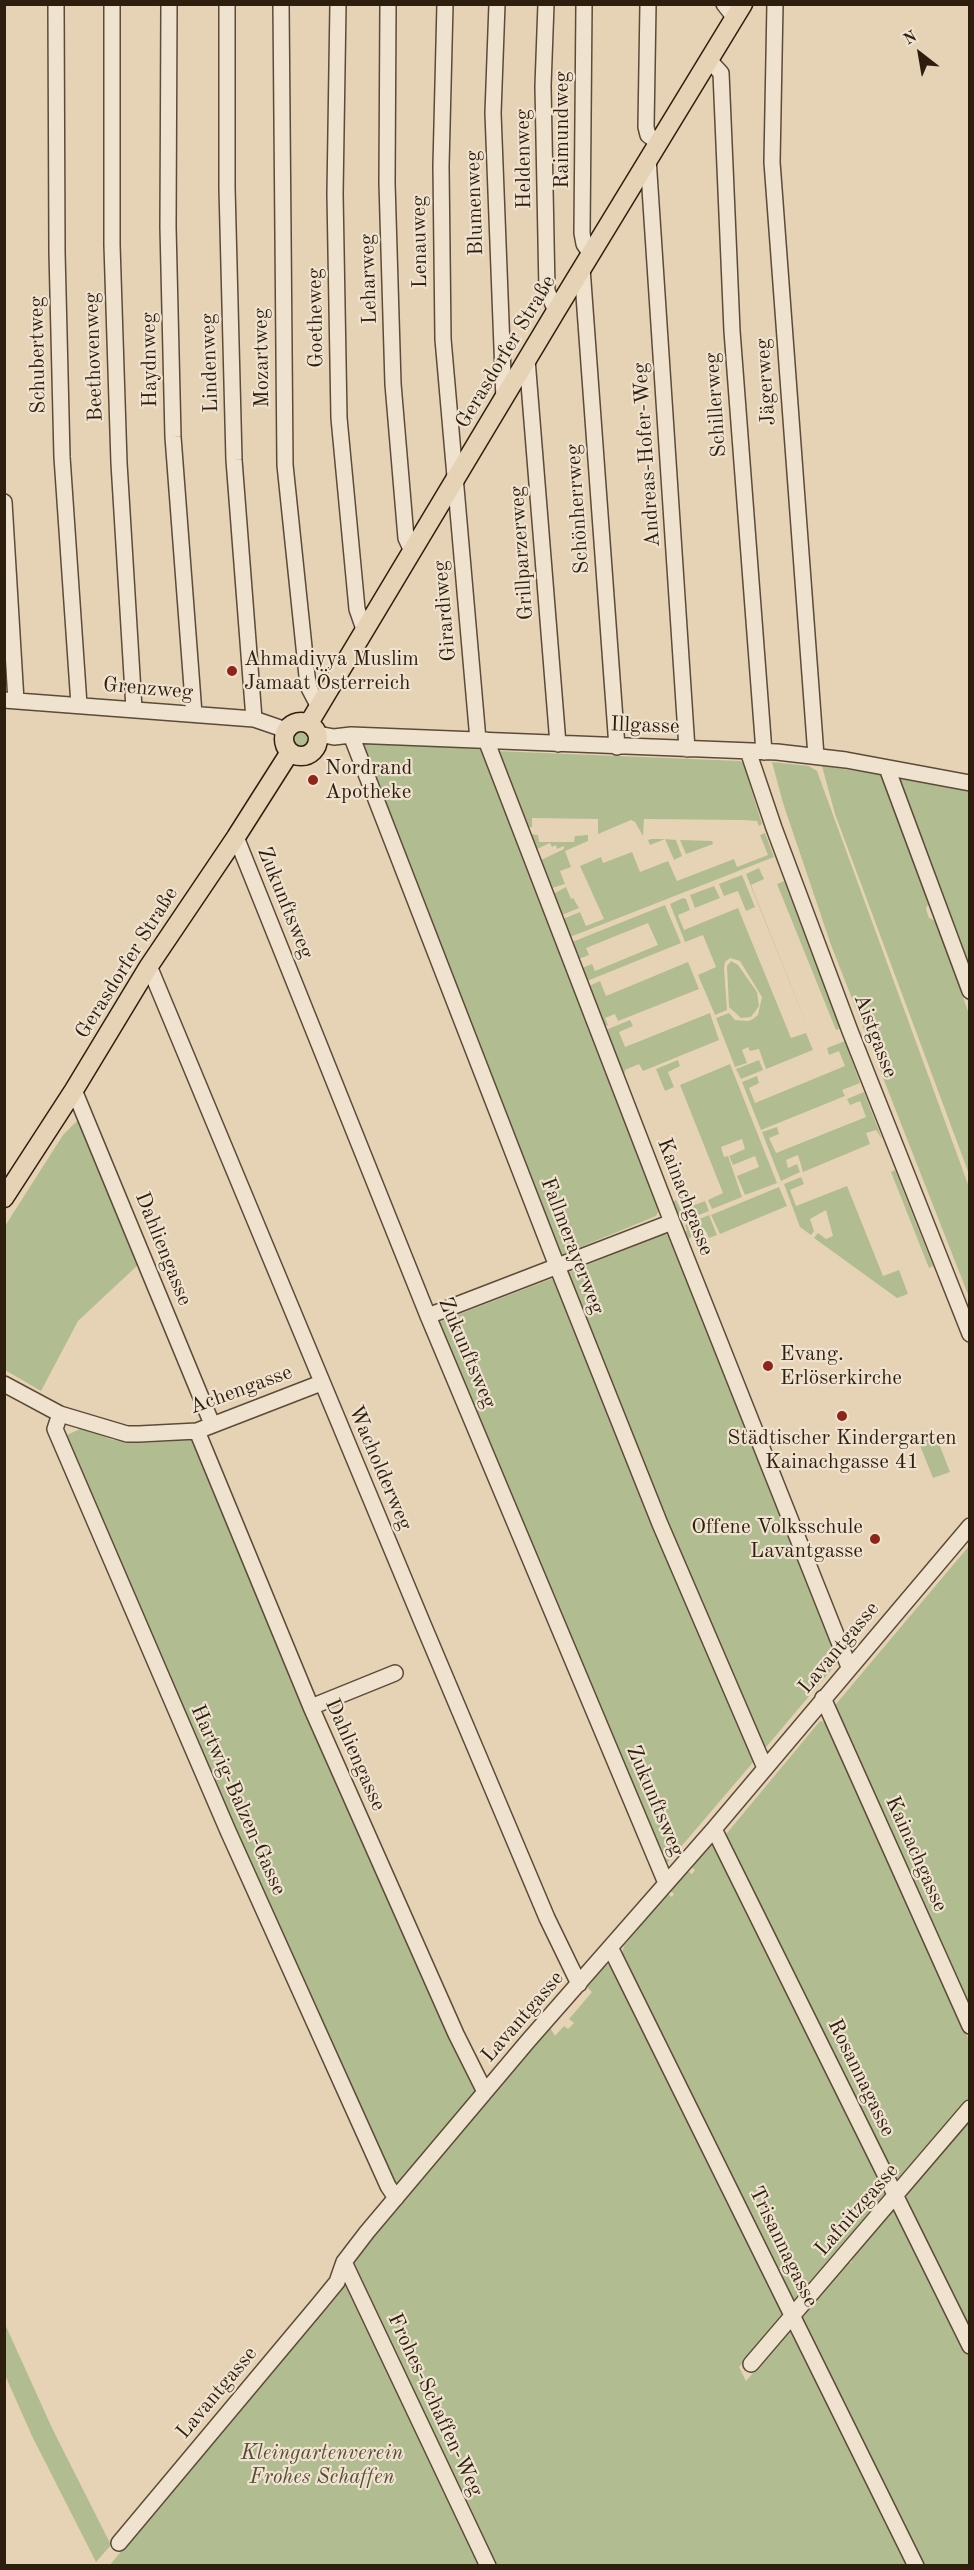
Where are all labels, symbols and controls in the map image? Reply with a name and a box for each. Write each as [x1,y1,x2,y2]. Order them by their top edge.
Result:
north arrow [890,24,950,84]
text: N [901,29,920,49]
street label: Raimundweg [549,71,575,189]
street label: Heldenweg [511,109,537,209]
street label: Blumenweg [461,150,489,256]
street label: Lenauweg [407,195,433,289]
street label: Leharweg [355,233,383,325]
street label: Goetheweg [303,268,329,368]
street label: Gerasdorfer Straße [450,271,562,433]
street label: Beethovenweg [79,292,109,422]
street label: Schubertweg [24,296,52,414]
street label: Mozartweg [249,308,275,408]
street label: Haydnweg [137,312,163,408]
street label: Lindenweg [196,313,224,413]
street label: Jägerweg [750,337,782,427]
street label: Schillerweg [700,352,732,458]
street label: Andreas-Hofer-Weg [628,362,666,548]
street label: Schönherrweg [561,443,595,575]
street label: Grillparzerweg [505,485,539,621]
street label: Girardiweg [428,559,462,663]
place label: Ahmadiyya Muslim Jamaat Österreich [244,646,419,696]
marker: Ahmadiyya Muslim Jamaat Österreich [225,664,239,678]
street label: Grenzweg [102,673,194,705]
street label: Illgasse [610,712,680,740]
place label: Nordrand Apotheke [325,755,412,805]
marker: Nordrand Apotheke [306,773,320,787]
street label: Zukunftsweg [251,844,319,962]
street label: Gerasdorfer Straße [70,883,184,1043]
street label: Aistgasse [848,991,902,1081]
street label: Kainachgasse [651,1135,719,1259]
street label: Fallmerayerweg [534,1174,610,1318]
street label: Dahliengasse [129,1189,197,1309]
street label: Zukunftsweg [432,1294,502,1412]
place label: Evang. Erlöserkirche [780,1341,902,1391]
marker: Evang. Erlöserkirche [761,1359,775,1373]
street label: Achengasse [186,1360,296,1420]
street label: Wacholderweg [342,1402,418,1534]
marker: Städtischer Kindergarten Kainachgasse 41 [835,1409,849,1423]
place label: Städtischer Kindergarten Kainachgasse 41 [727,1425,957,1475]
place label: Offene Volksschule Lavantgasse [691,1514,863,1564]
marker: Offene Volksschule Lavantgasse [868,1532,882,1546]
street label: Lavantgasse [793,1597,885,1699]
street label: Dahliengasse [319,1695,391,1815]
street label: Hartwig-Balzen-Gasse [185,1701,291,1899]
street label: Zukunftsweg [620,1742,690,1860]
street label: Kainachgasse [879,1792,953,1916]
street label: Lavantgasse [476,1966,570,2068]
street label: Rosannagasse [822,2015,900,2141]
street label: Lafnitzgasse [810,2158,904,2262]
street label: Trisannagasse [743,2182,823,2312]
street label: Frohes-Schaffen-Weg [381,2309,489,2501]
street label: Lavantgasse [171,2342,263,2444]
park label: Kleingartenverein Frohes Schaffen [241,2440,403,2490]

